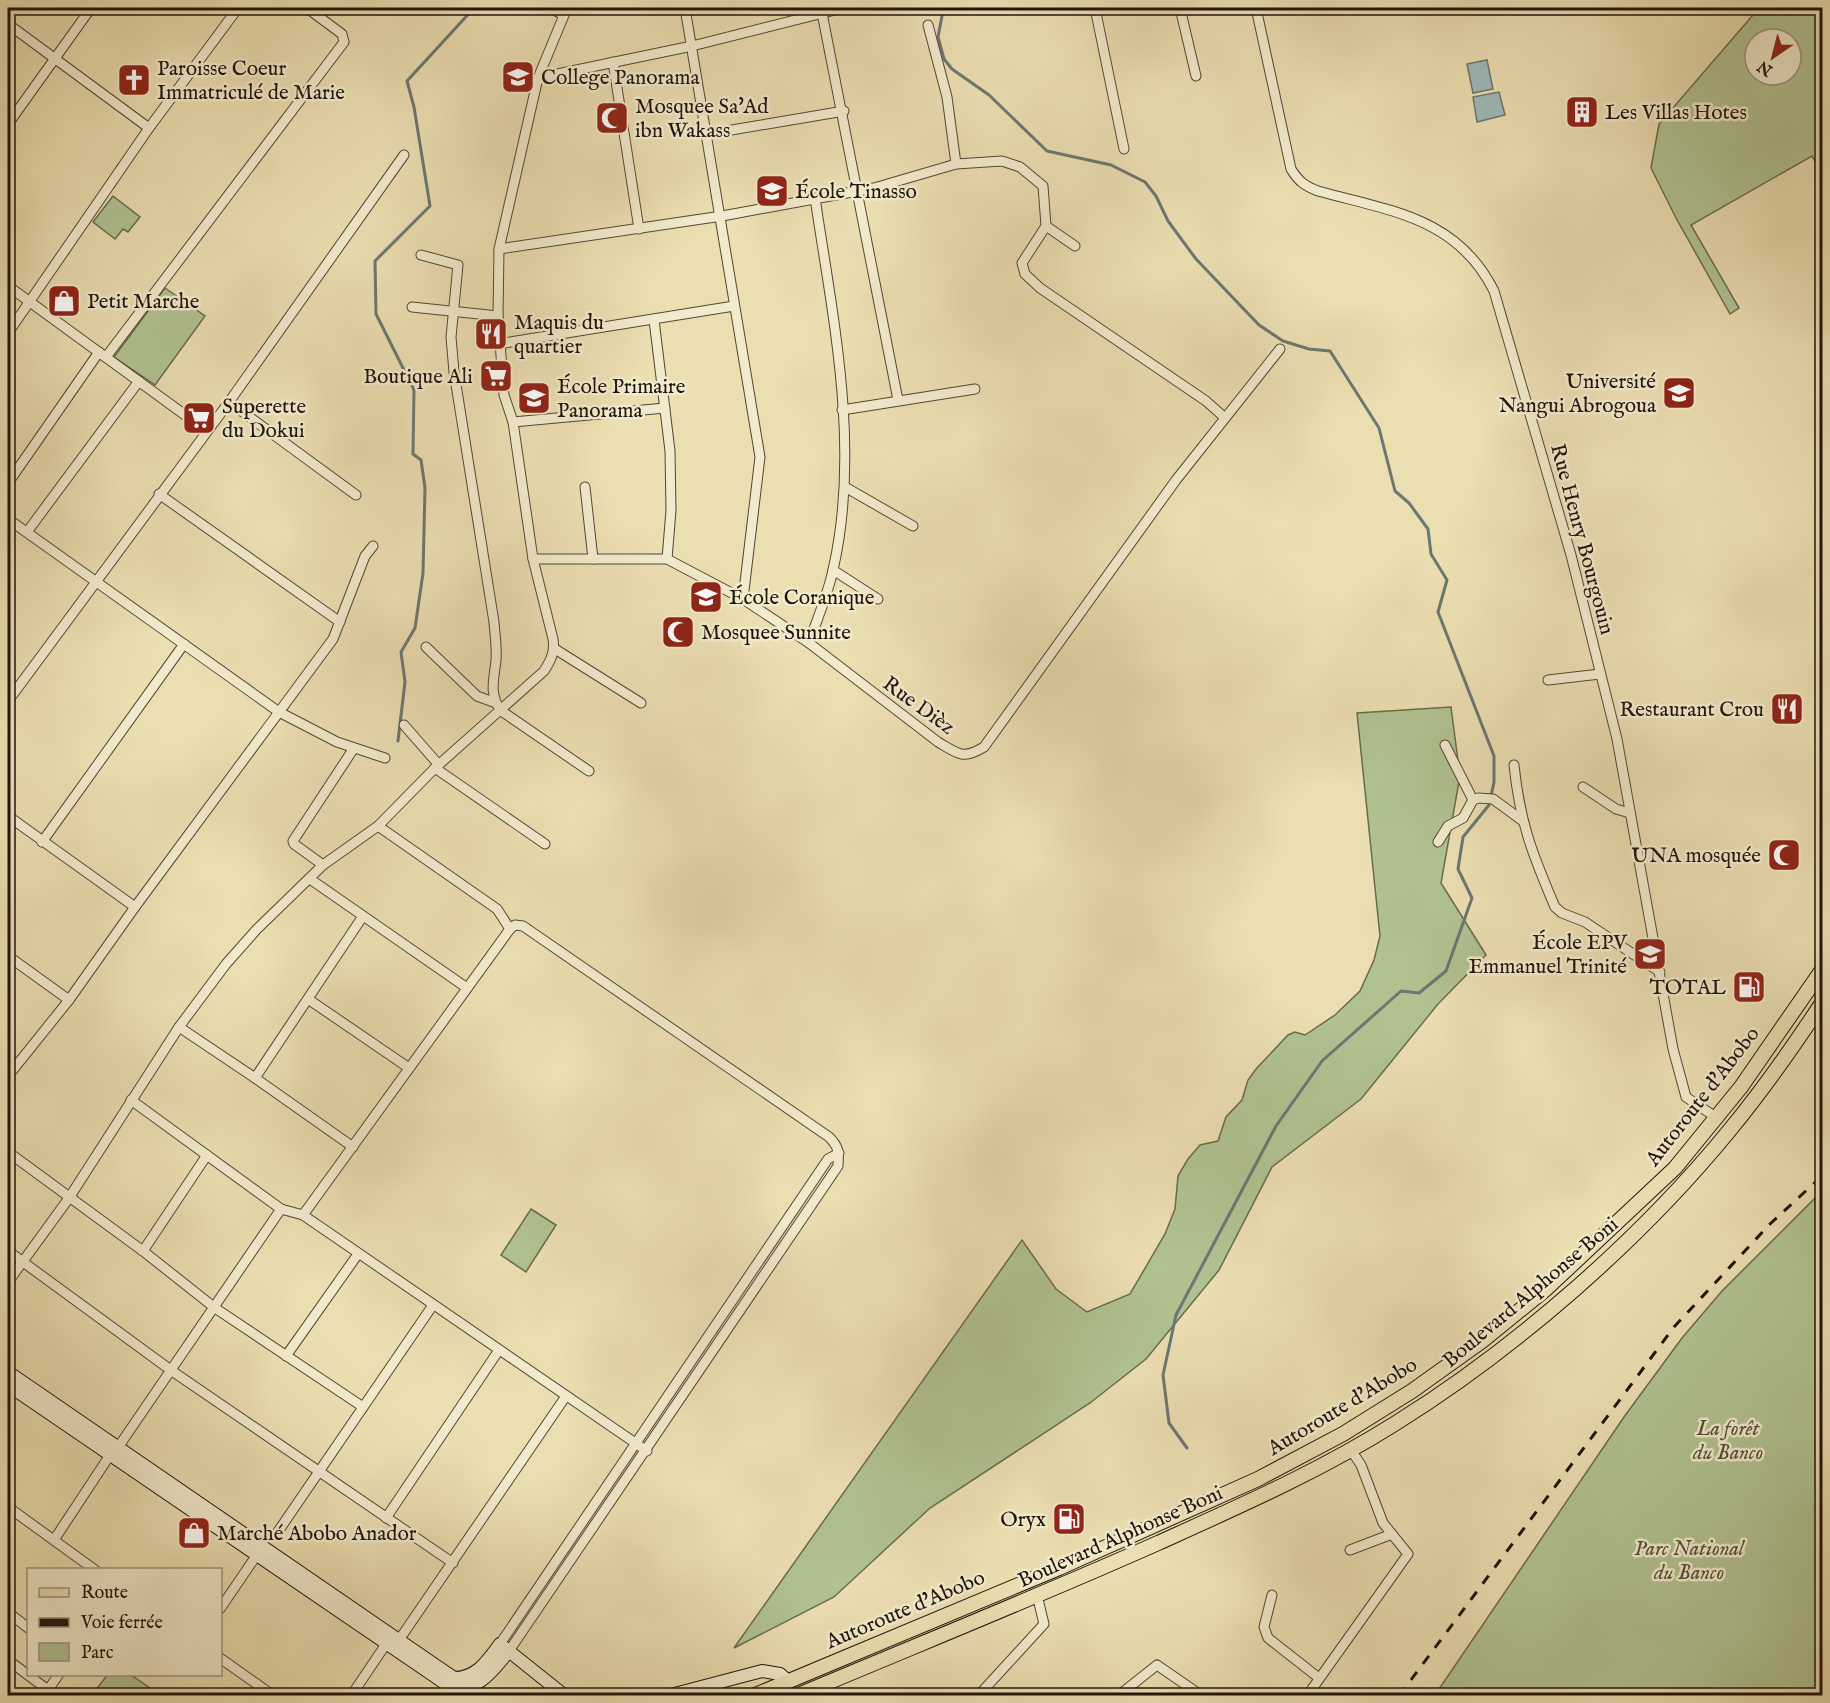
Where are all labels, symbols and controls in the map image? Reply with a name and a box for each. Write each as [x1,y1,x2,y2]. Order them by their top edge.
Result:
north arrow [1743,27,1803,87]
text: N [1754,55,1778,80]
place label: Paroisse Coeur Immatriculé de Marie [157,56,345,107]
school or university icon: College Panorama [500,59,536,95]
church icon: Paroisse Coeur Immatriculé de Marie [116,62,152,98]
place label: College Panorama [541,65,700,92]
place label: Mosquee Sa'Ad ibn Wakass [635,94,769,145]
building icon: Les Villas Hotes [1564,94,1600,130]
mosque icon: Mosquee Sa'Ad ibn Wakass [594,100,630,136]
place label: Les Villas Hotes [1605,100,1747,127]
school or university icon: École Tinasso [754,173,790,209]
place label: École Tinasso [795,178,917,206]
shop icon: Petit Marche [46,283,82,319]
place label: Petit Marche [87,289,200,316]
place label: Maquis du quartier [514,310,604,361]
restaurant icon: Maquis du quartier [473,316,509,352]
supermarket icon: Boutique Ali [478,358,514,394]
place label: Boutique Ali [363,364,473,391]
place label: Université Nangui Abrogoua [1499,369,1657,420]
place label: École Primaire Panorama [557,373,686,425]
school or university icon: Université Nangui Abrogoua [1661,375,1697,411]
school or university icon: École Primaire Panorama [516,380,552,416]
place label: Superette du Dokui [222,394,306,445]
supermarket icon: Superette du Dokui [181,400,217,436]
street label: Rue Henry Bourgouin [1543,441,1620,638]
school or university icon: École Coranique [688,579,724,615]
place label: École Coranique [729,584,875,612]
mosque icon: Mosquee Sunnite [660,614,696,650]
place label: Mosquee Sunnite [701,620,851,647]
street label: Rue Dièz [877,671,960,742]
restaurant icon: Restaurant Crou [1769,691,1805,727]
place label: Restaurant Crou [1619,697,1764,724]
mosque icon: UNA mosquée [1766,837,1802,873]
place label: UNA mosquée [1631,843,1761,870]
place label: École EPV Emmanuel Trinité [1468,929,1628,981]
school or university icon: École EPV Emmanuel Trinité [1632,936,1668,972]
fuel station icon: TOTAL [1731,969,1767,1005]
place label: TOTAL [1649,975,1726,1002]
street label: Autoroute d'Abobo [1640,1022,1766,1173]
street label: Boulevard Alphonse Boni [1437,1212,1624,1375]
street label: Autoroute d'Abobo [1262,1352,1423,1463]
park label: La forêt du Banco [1692,1416,1763,1467]
street label: Boulevard Alphonse Boni [1014,1480,1227,1595]
fuel station icon: Oryx [1051,1501,1087,1537]
place label: Oryx [1000,1507,1046,1534]
shop icon: Marché Abobo Anador [176,1515,212,1551]
place label: Marché Abobo Anador [217,1521,417,1548]
park label: Parc National du Banco [1634,1536,1746,1587]
street label: Autoroute d'Abobo [821,1565,989,1656]
legend [27,1568,222,1676]
text: Route [81,1582,128,1605]
text: Voie ferrée [80,1612,163,1635]
text: Parc [81,1642,114,1665]

